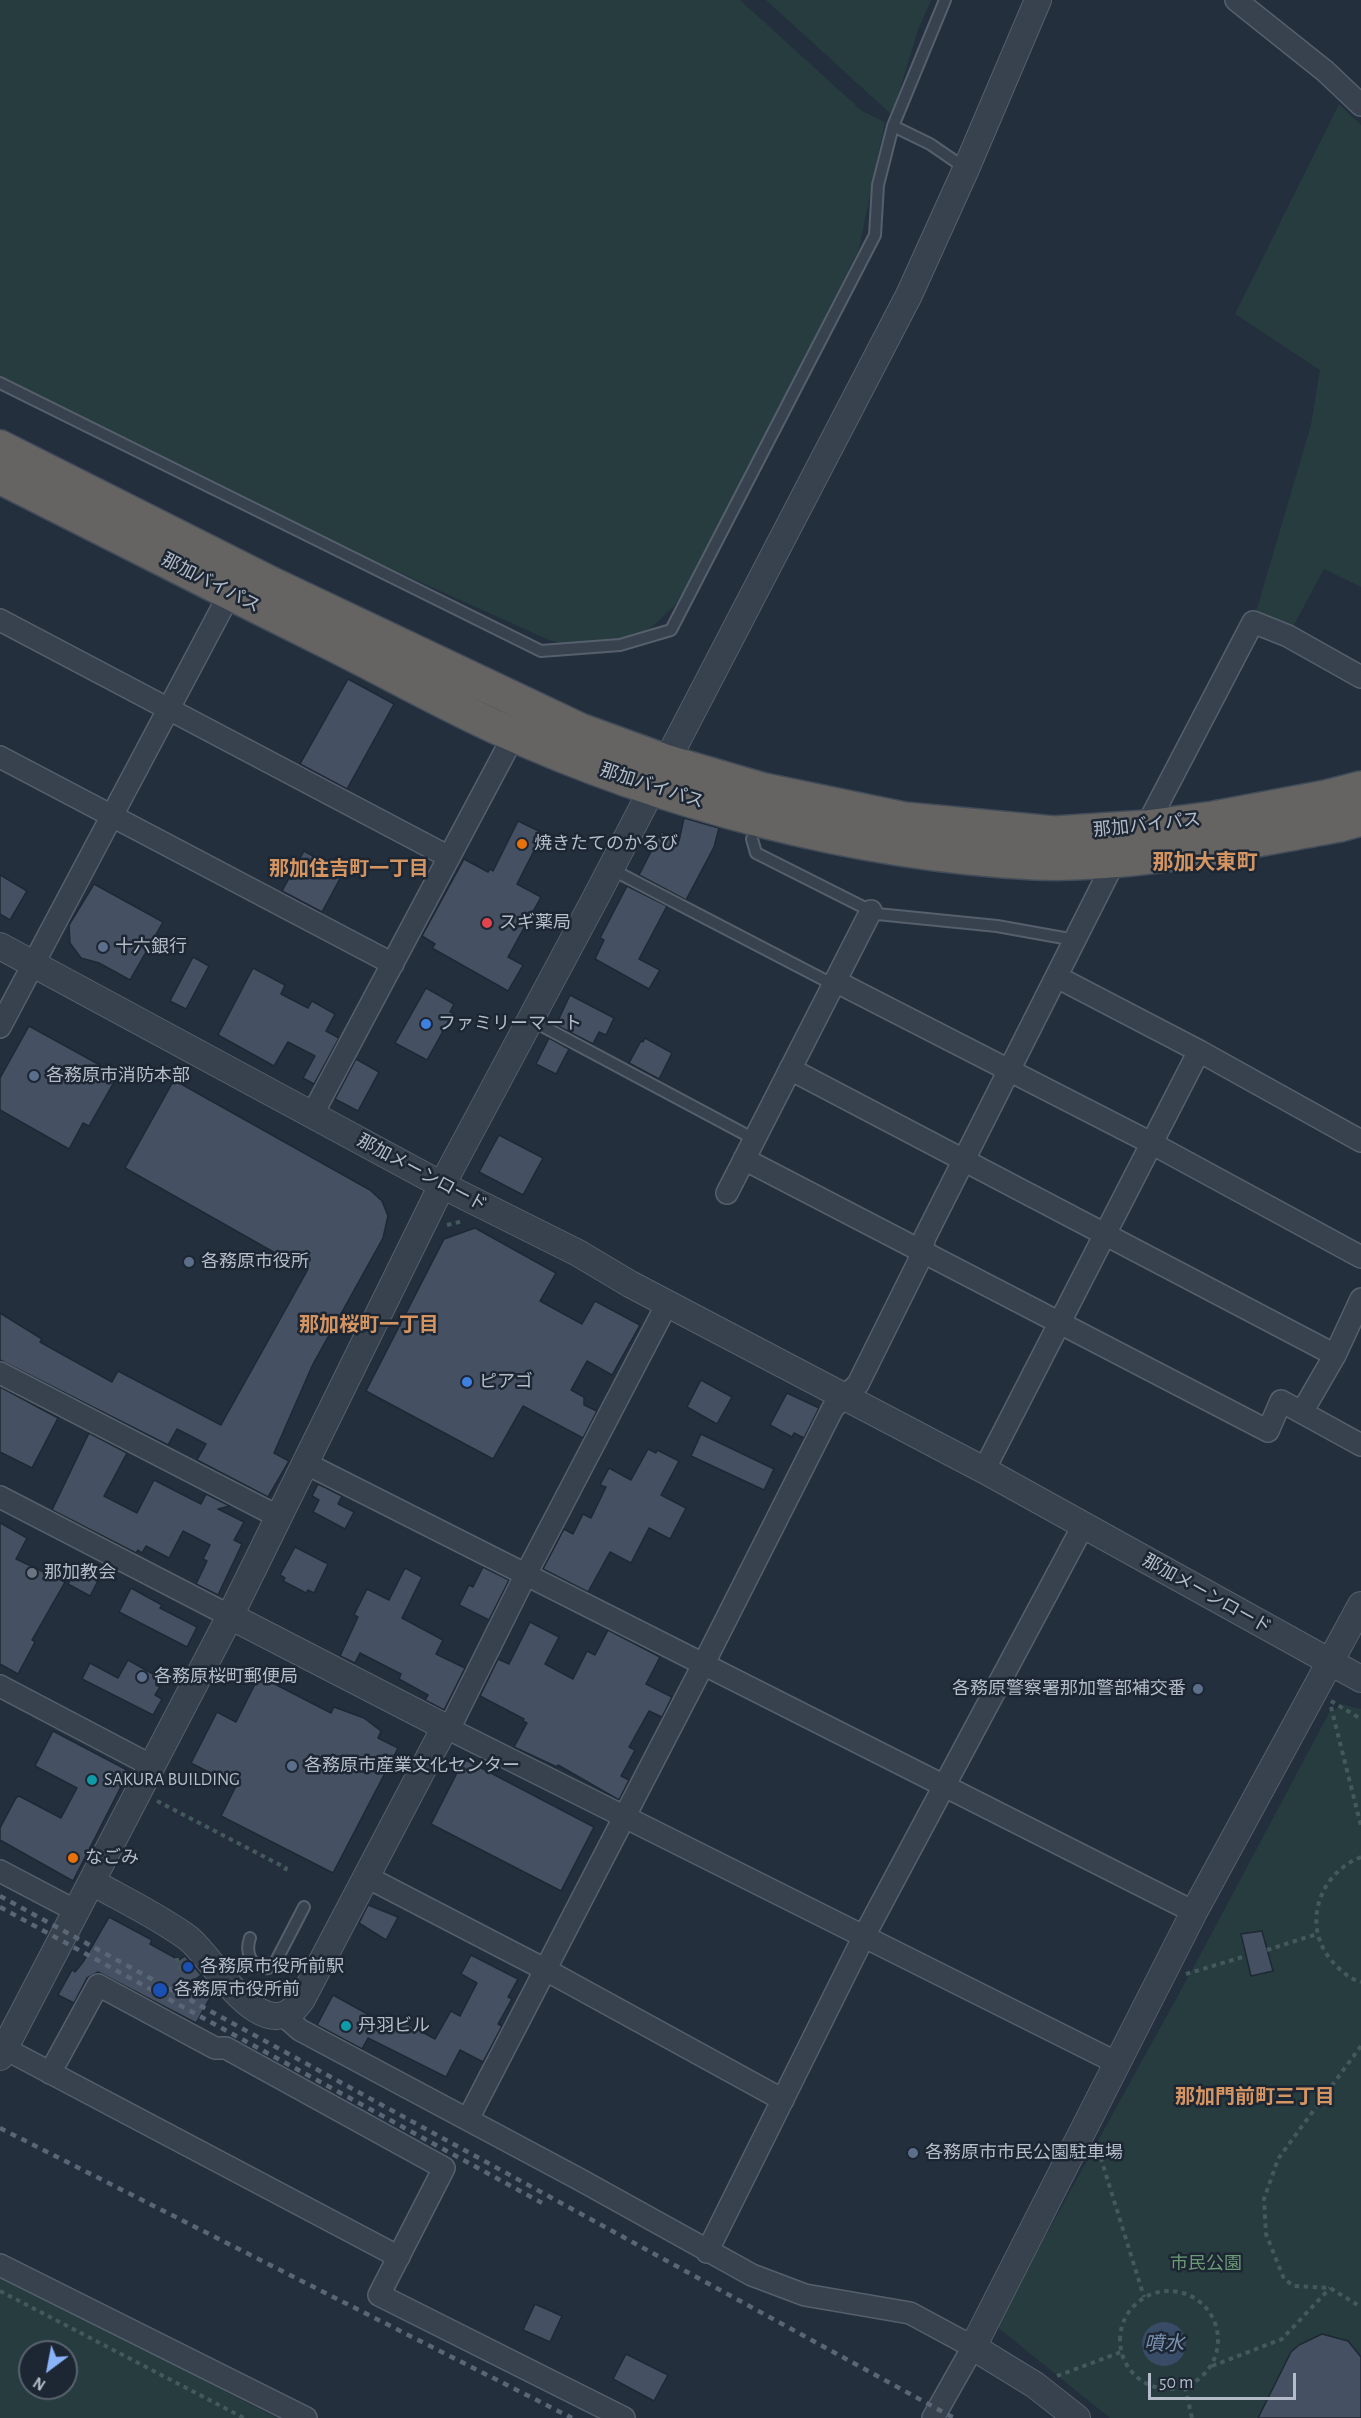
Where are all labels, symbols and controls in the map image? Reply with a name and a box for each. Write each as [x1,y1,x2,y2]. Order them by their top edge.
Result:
street label: 那加バイパス [158,549,264,617]
street label: 那加バイパス [597,759,707,813]
street label: 那加バイパス [1092,809,1202,841]
place label: 焼きたてのかるび [534,833,678,855]
marker: 焼きたてのかるび [515,837,529,851]
district label: 那加大東町 [1153,850,1257,876]
district label: 那加住吉町一丁目 [269,857,429,881]
place label: スギ薬局 [499,912,571,934]
marker: スギ薬局 [480,916,494,930]
place label: 十六銀行 [115,936,187,958]
marker: 十六銀行 [96,940,110,954]
place label: ファミリーマート [438,1013,582,1035]
marker: ファミリーマート [419,1017,433,1031]
place label: 各務原市消防本部 [46,1065,190,1087]
marker: 各務原市消防本部 [27,1069,41,1083]
street label: 那加メーンロード [353,1130,491,1216]
place label: 各務原市役所 [201,1251,309,1273]
marker: 各務原市役所 [182,1255,196,1269]
district label: 那加桜町一丁目 [299,1313,439,1337]
place label: ピアゴ [479,1371,533,1393]
marker: ピアゴ [460,1375,474,1389]
street label: 那加メーンロード [1139,1550,1275,1638]
place label: 那加教会 [44,1562,116,1584]
marker: 那加教会 [25,1566,39,1580]
place label: 各務原桜町郵便局 [154,1666,298,1688]
marker: 各務原桜町郵便局 [135,1670,149,1684]
place label: 各務原警察署那加警部補交番 [952,1678,1186,1700]
marker: 各務原警察署那加警部補交番 [1191,1682,1205,1696]
place label: 各務原市産業文化センター [304,1755,520,1777]
marker: 各務原市産業文化センター [285,1759,299,1773]
place label: SAKURA BUILDING [104,1769,240,1791]
marker: SAKURA BUILDING [85,1773,99,1787]
place label: なごみ [85,1847,139,1869]
marker: なごみ [66,1851,80,1865]
place label: 各務原市役所前駅 [200,1956,344,1978]
marker: 各務原市役所前駅 [181,1960,195,1974]
place label: 各務原市役所前 [174,1979,300,2001]
marker: 各務原市役所前 [151,1981,169,1999]
place label: 丹羽ビル [358,2015,430,2037]
marker: 丹羽ビル [339,2019,353,2033]
district label: 那加門前町三丁目 [1175,2085,1335,2109]
place label: 各務原市市民公園駐車場 [925,2142,1123,2164]
marker: 各務原市市民公園駐車場 [906,2146,920,2160]
park label: 市民公園 [1170,2253,1242,2275]
water label: 噴水 [1144,2332,1184,2356]
north arrow [18,2340,78,2400]
scale bar [1151,2361,1300,2399]
text: N [31,2374,48,2393]
text: 50 m [1159,2374,1193,2392]

